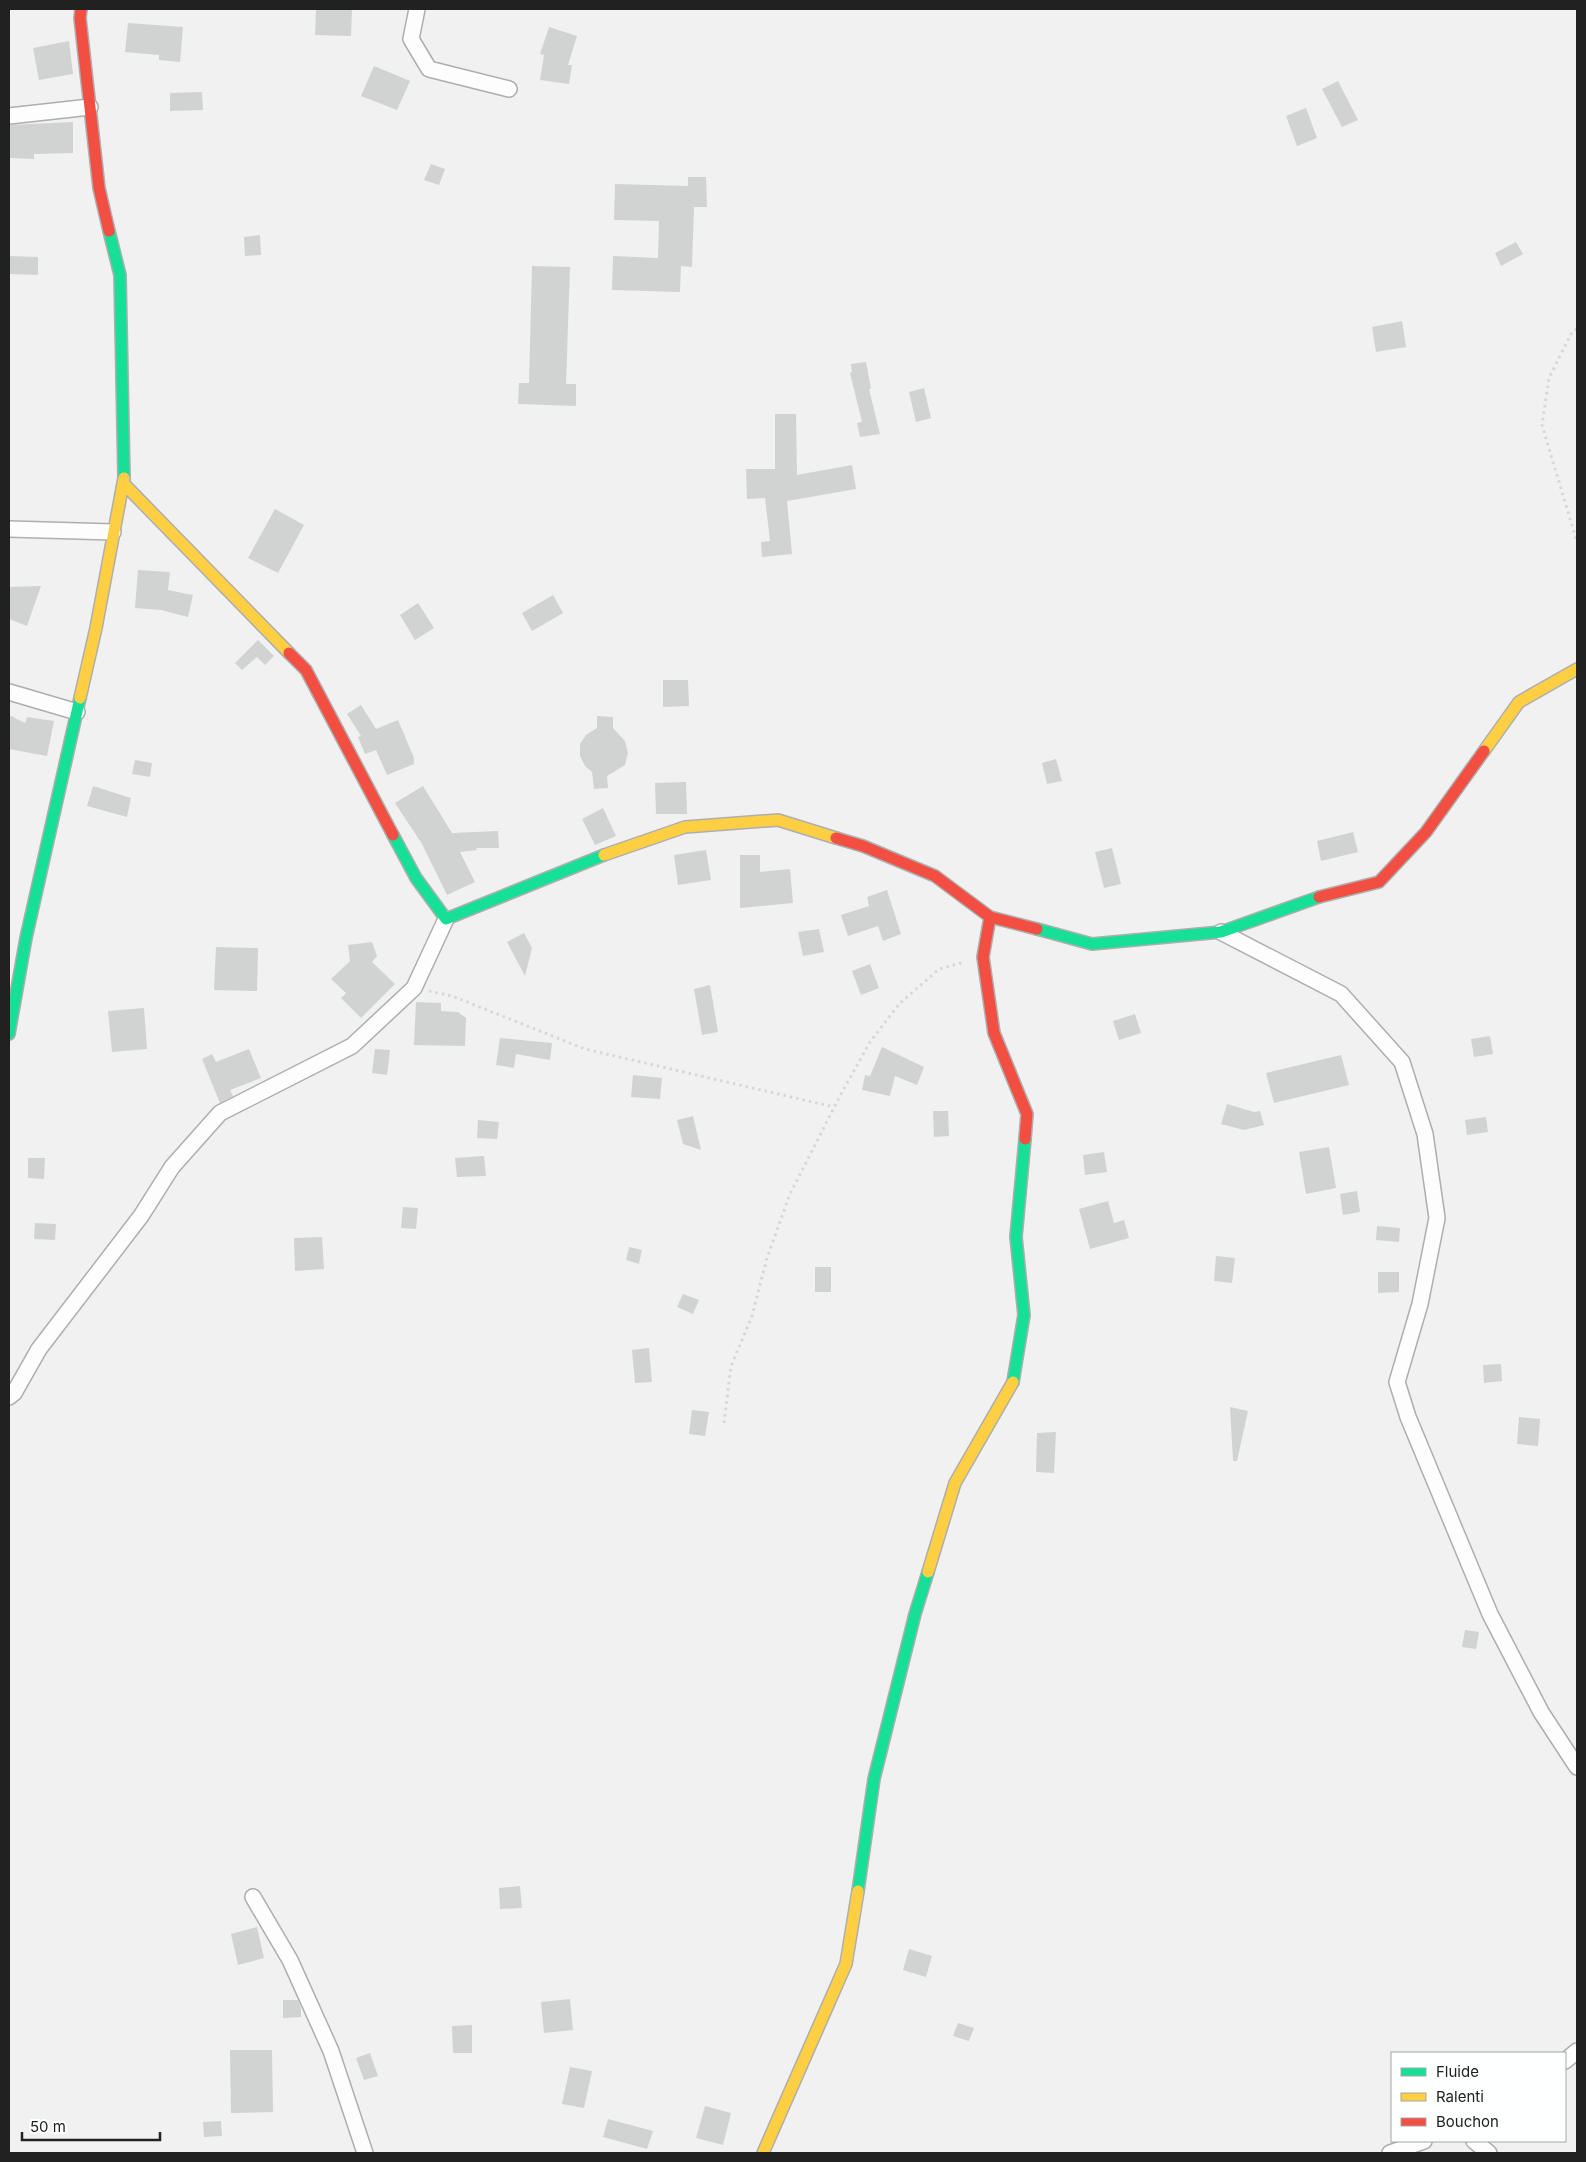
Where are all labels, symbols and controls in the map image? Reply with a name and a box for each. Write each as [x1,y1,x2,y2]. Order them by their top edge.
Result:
legend [1391,2052,1566,2142]
text: Fluide [1436,2062,1479,2081]
text: Ralenti [1436,2087,1484,2106]
scale bar [22,2110,160,2142]
text: Bouchon [1436,2112,1499,2131]
text: 50 m [30,2117,66,2136]

